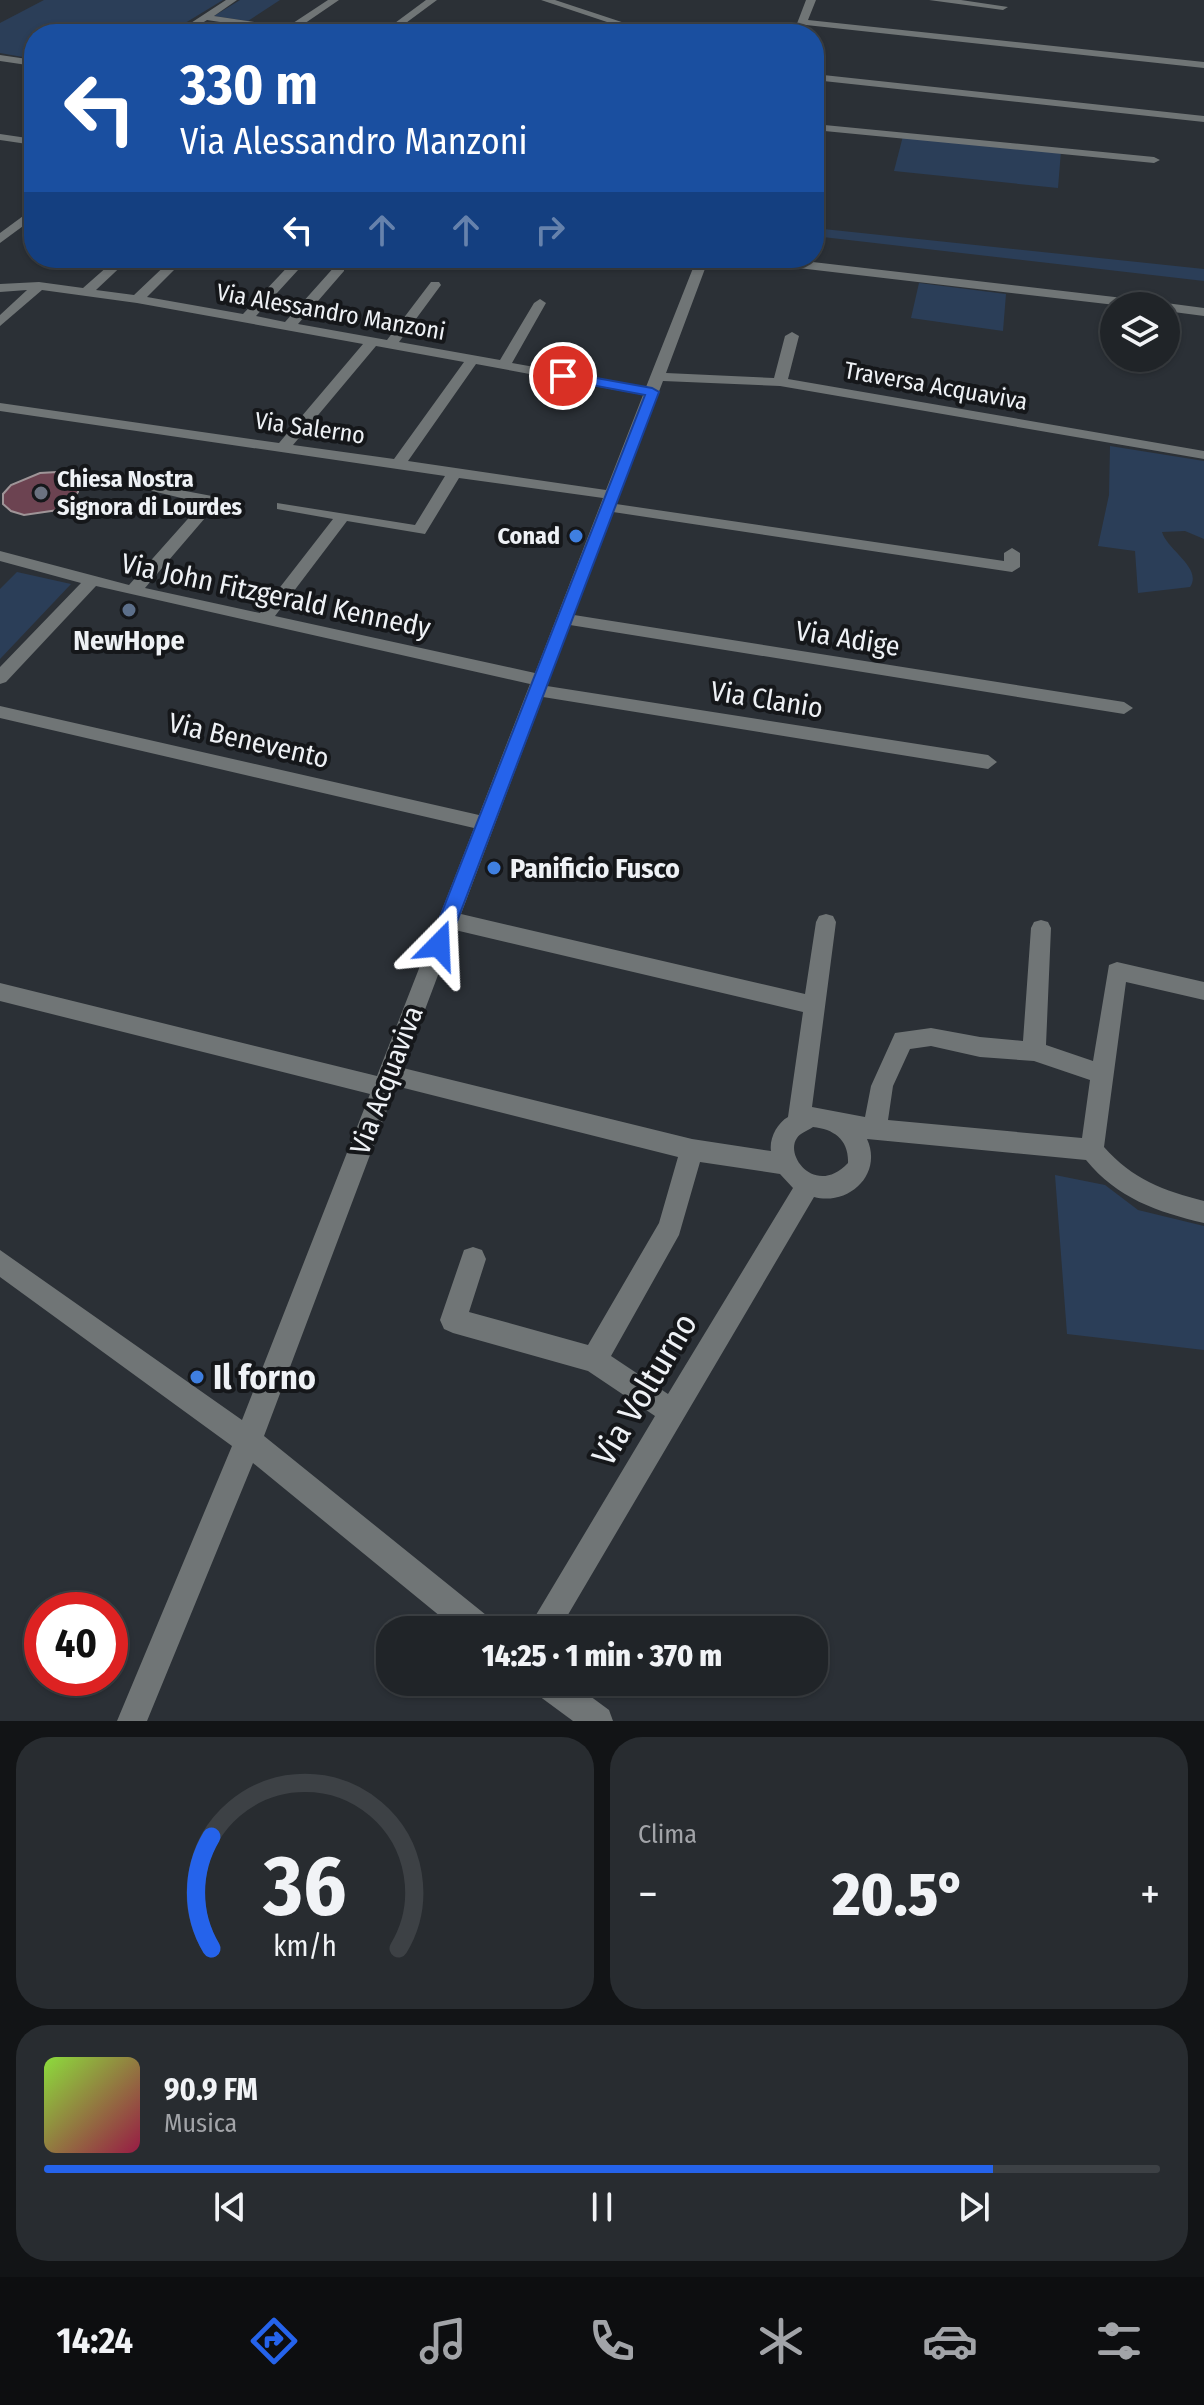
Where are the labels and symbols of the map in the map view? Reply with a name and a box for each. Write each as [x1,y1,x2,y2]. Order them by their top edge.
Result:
street label: Via Alessandro Manzoni [214,278,448,346]
pin [529,342,597,410]
street label: Traversa Acquaviva [842,356,1030,416]
street label: Via Salerno [253,406,367,450]
place label: Chiesa Nostra Signora di Lourdes [57,465,243,521]
marker: Chiesa Nostra Signora di Lourdes [32,484,50,502]
place label: Conad [498,522,560,550]
marker: Conad [567,527,585,545]
street label: Via John Fitzgerald Kennedy [118,547,434,645]
marker: NewHope [120,601,138,619]
street label: Via Adige [794,614,902,663]
place label: NewHope [73,624,185,657]
street label: Via Clanio [708,674,825,725]
street label: Via Benevento [165,706,332,775]
place label: Panificio Fusco [510,852,680,885]
marker: Panificio Fusco [485,859,503,877]
position arrow [397,903,481,987]
street label: Via Acquaviva [343,1001,430,1159]
street label: Via Volturno [583,1306,706,1473]
place label: Il forno [213,1357,316,1398]
marker: Il forno [188,1368,206,1386]
speed limit sign: 40 [24,1592,128,1696]

